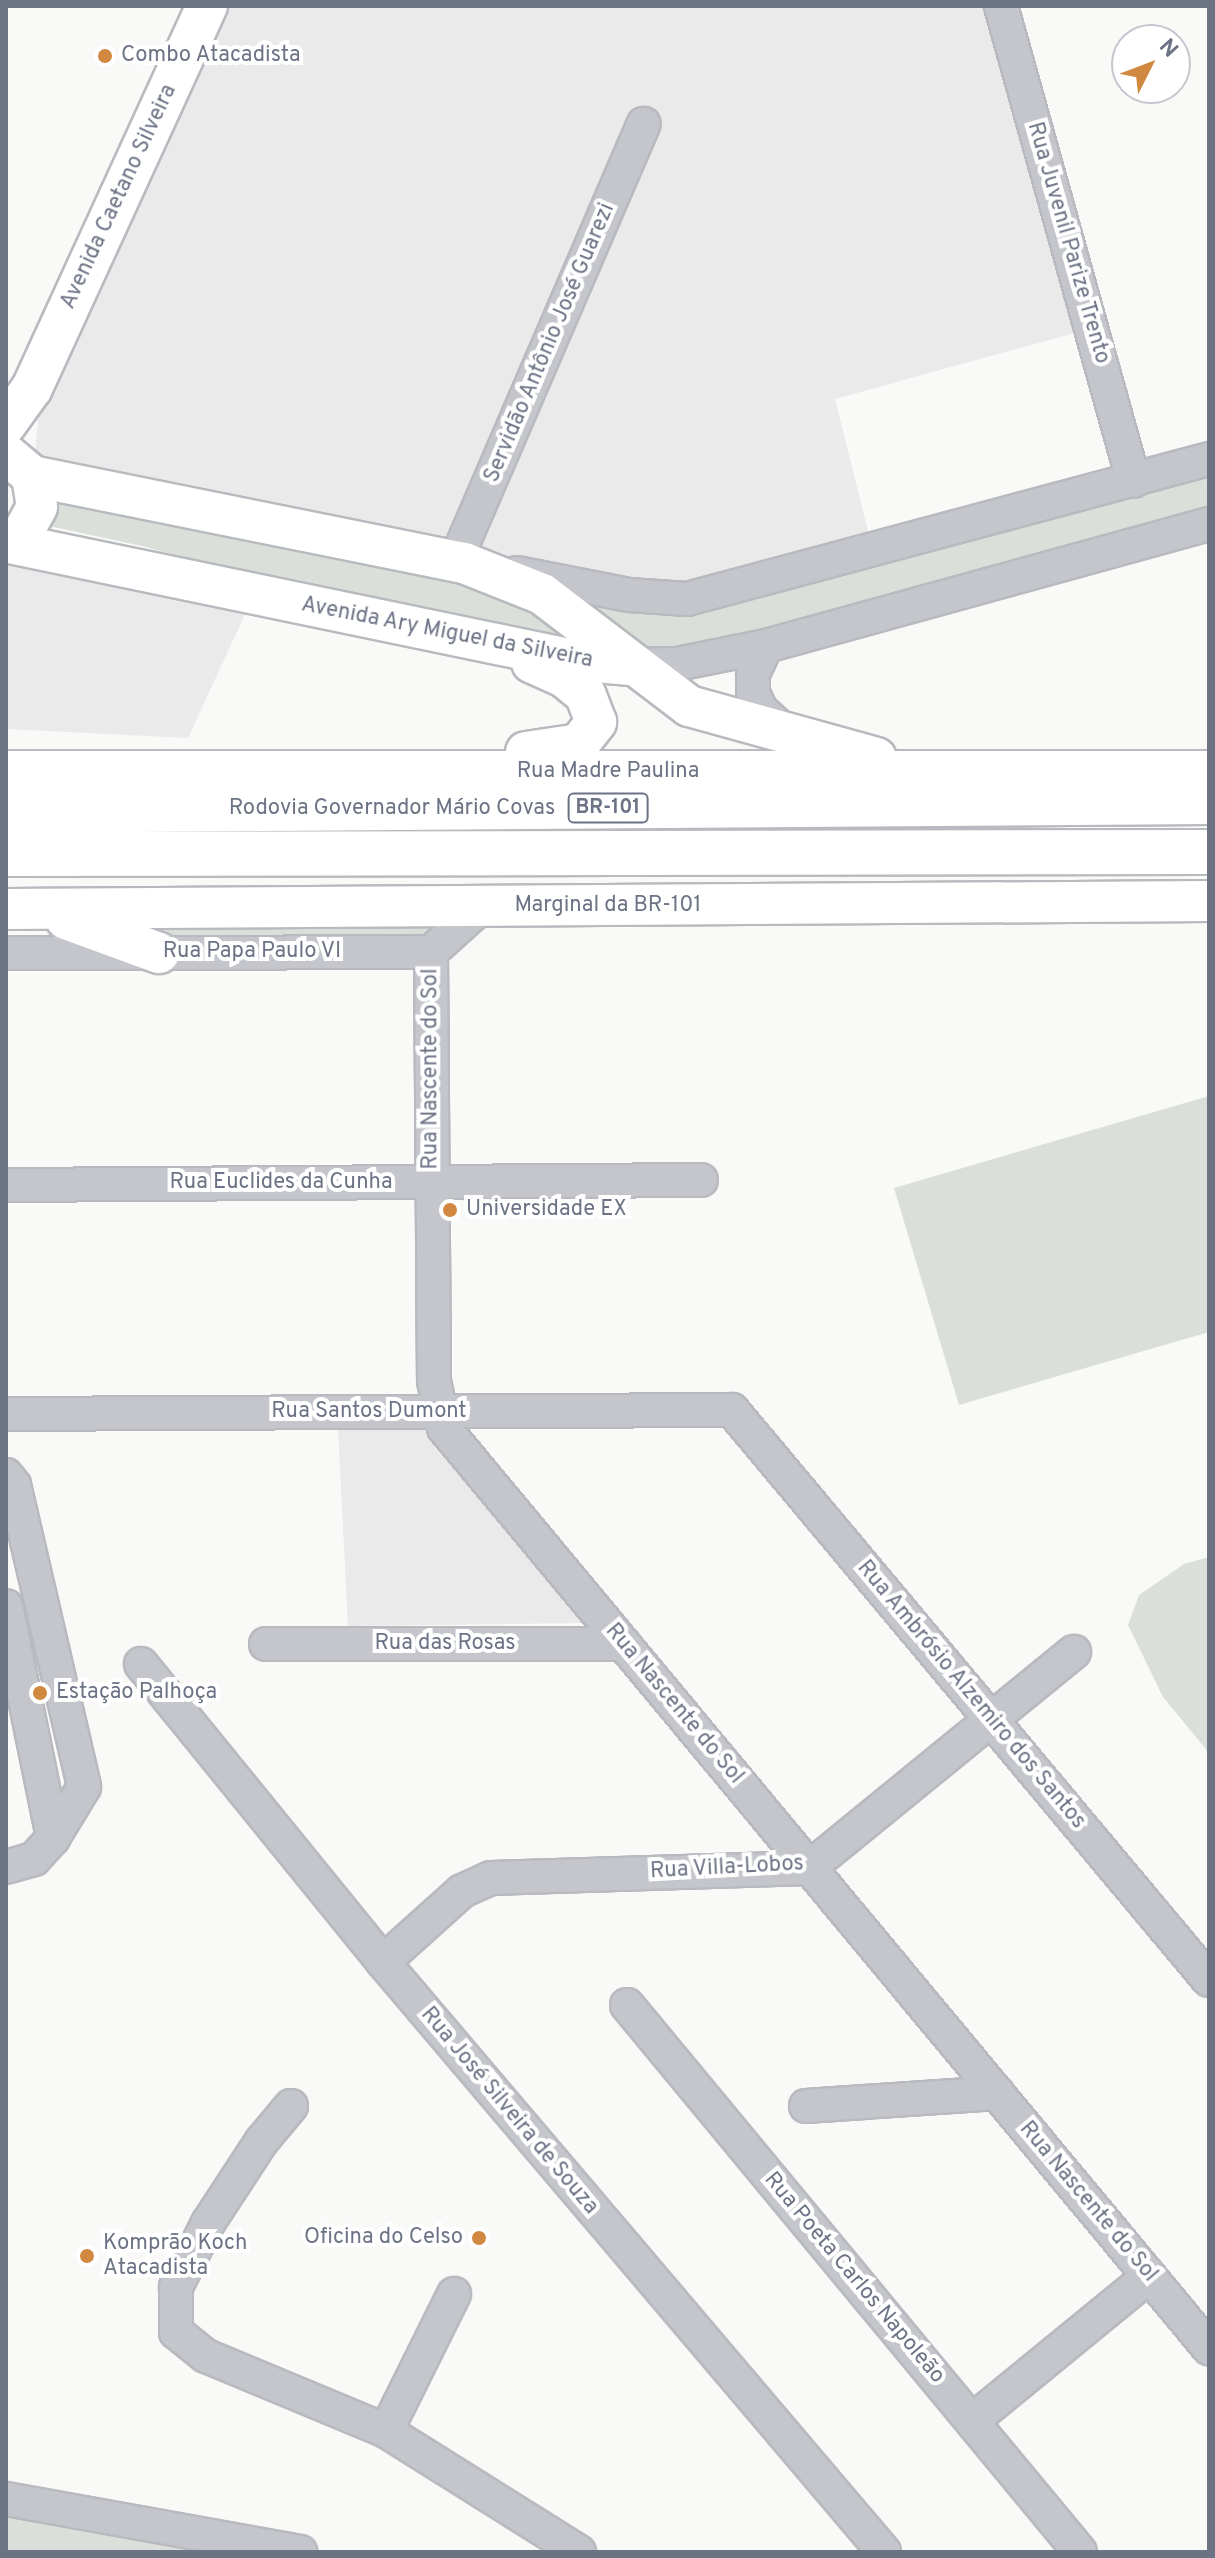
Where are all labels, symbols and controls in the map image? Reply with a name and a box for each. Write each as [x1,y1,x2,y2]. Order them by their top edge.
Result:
north arrow [1111,24,1191,104]
text: N [1152,34,1183,64]
place label: Combo Atacadista [121,43,301,69]
marker: Combo Atacadista [96,47,114,65]
street label: Avenida Caetano Silveira [55,80,183,314]
street label: Rua Juvenil Parize Trento [1021,119,1115,367]
street label: Servidão Antônio José Guarezi [479,199,621,487]
street label: Avenida Ary Miguel da Silveira [299,592,595,674]
street label: Rua Madre Paulina [517,759,699,785]
road number: BR-101 [566,792,650,824]
street label: Rodovia Governador Mário Covas [229,796,555,822]
street label: Marginal da BR-101 [514,893,702,919]
street label: Rua Papa Paulo VI [162,939,342,965]
street label: Rua Nascente do Sol [418,968,444,1170]
street label: Rua Euclides da Cunha [169,1170,393,1196]
place label: Universidade EX [466,1197,627,1223]
marker: Universidade EX [441,1201,459,1219]
street label: Rua Santos Dumont [271,1399,467,1425]
street label: Rua Ambrósio Alzemiro dos Santos [850,1555,1092,1835]
street label: Rua Nascente do Sol [599,1618,749,1790]
street label: Rua das Rosas [374,1631,516,1657]
place label: Estação Palhoça [56,1680,217,1706]
marker: Estação Palhoça [31,1684,49,1702]
street label: Rua Villa-Lobos [649,1851,805,1885]
street label: Rua José Silveira de Souza [415,2002,603,2220]
street label: Rua Nascente do Sol [1013,2116,1163,2288]
street label: Rua Poeta Carlos Napoleão [758,2167,950,2389]
place label: Oficina do Celso [304,2225,463,2251]
marker: Oficina do Celso [470,2229,488,2247]
place label: Komprão Koch Atacadista [103,2230,247,2282]
marker: Komprão Koch Atacadista [78,2247,96,2265]

